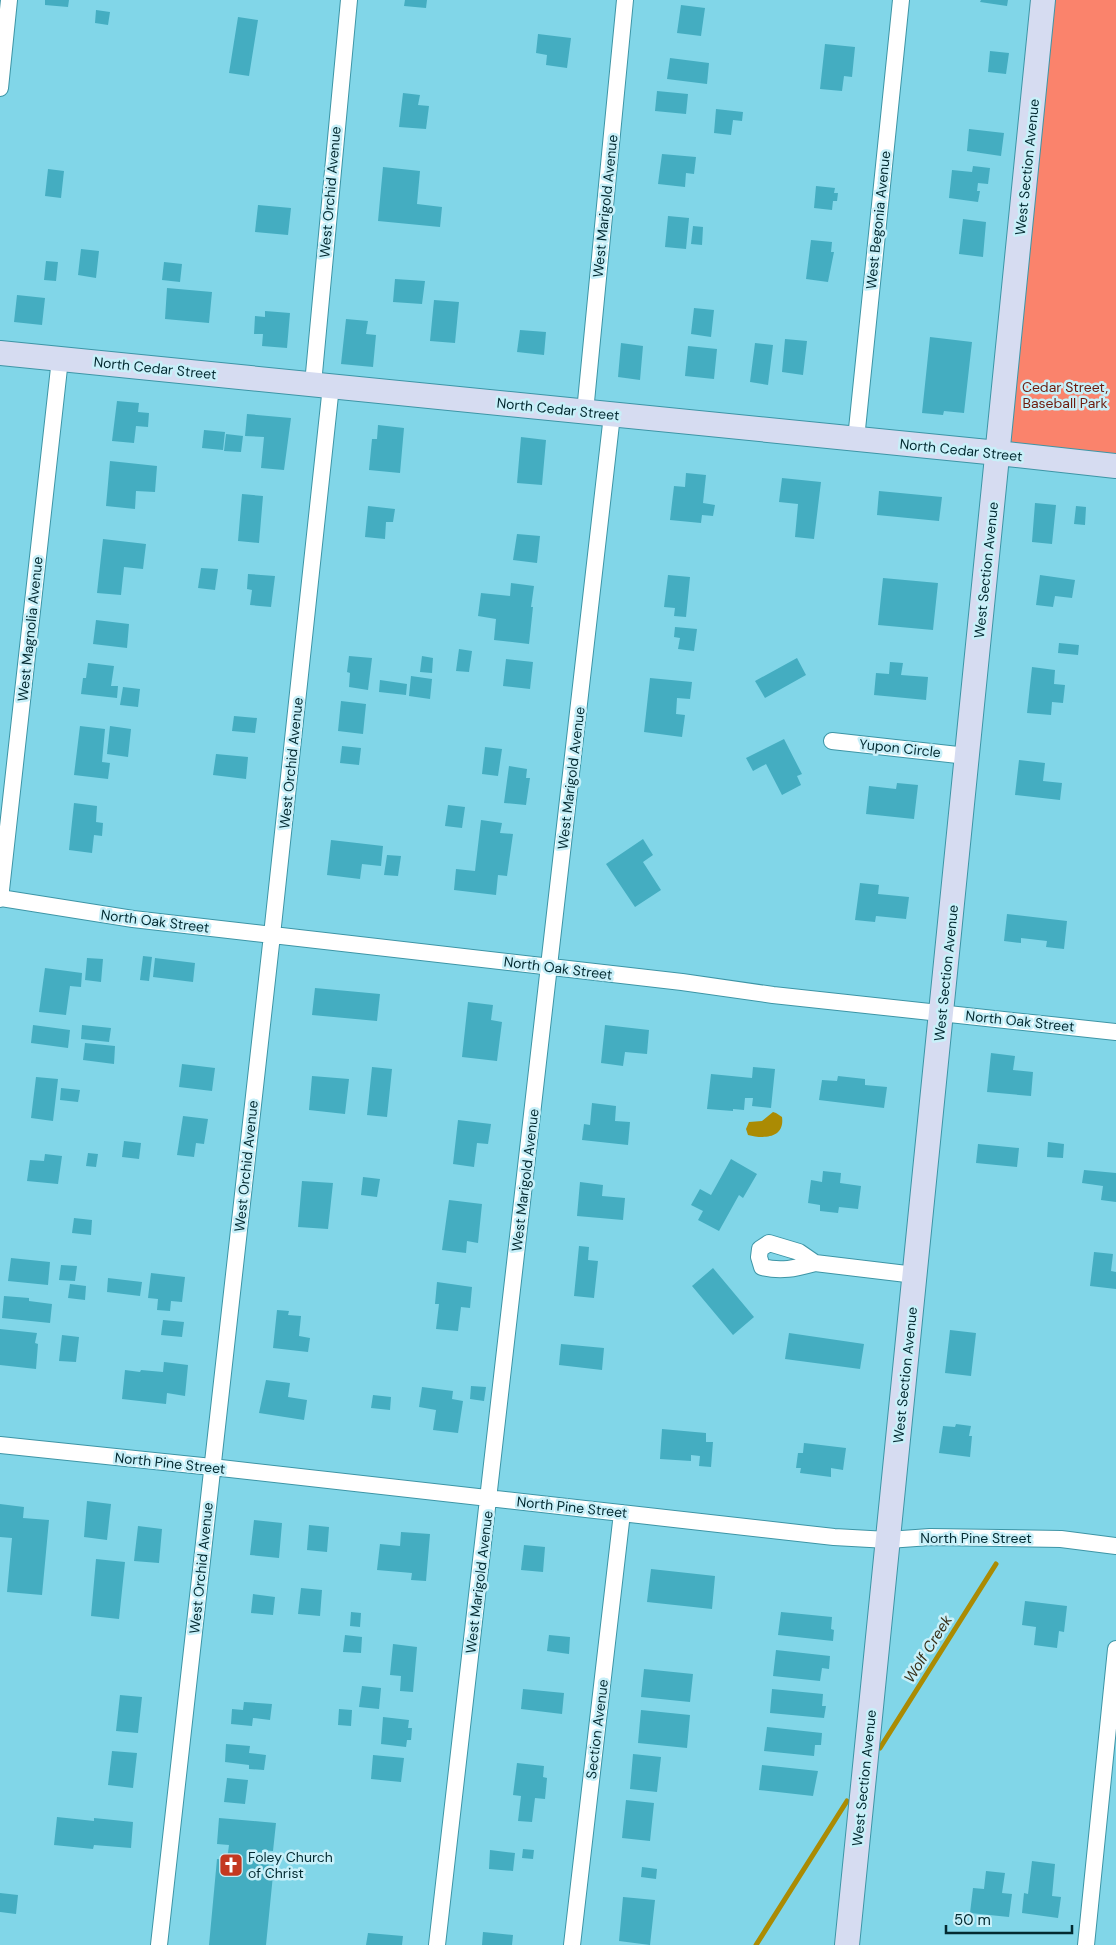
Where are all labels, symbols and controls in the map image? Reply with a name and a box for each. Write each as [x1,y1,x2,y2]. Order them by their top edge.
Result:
street label: West Section Avenue [1011,98,1043,236]
street label: West Orchid Avenue [315,125,345,259]
street label: West Marigold Avenue [589,134,621,278]
street label: West Begonia Avenue [862,150,894,290]
street label: North Cedar Street [93,353,217,383]
park label: Cedar Street, Baseball Park [1022,378,1109,412]
street label: North Cedar Street [496,394,620,424]
street label: North Cedar Street [899,435,1023,465]
street label: West Section Avenue [970,501,1002,639]
street label: West Magnolia Avenue [13,556,47,702]
street label: West Orchid Avenue [275,696,307,830]
street label: West Marigold Avenue [553,706,589,850]
street label: Yupon Circle [858,735,942,761]
street label: West Section Avenue [930,904,962,1042]
street label: North Oak Street [100,905,210,937]
street label: North Oak Street [503,952,613,984]
street label: North Oak Street [965,1006,1075,1036]
street label: West Orchid Avenue [230,1099,262,1233]
street label: West Marigold Avenue [507,1108,543,1252]
street label: West Section Avenue [889,1306,921,1444]
street label: North Pine Street [114,1448,226,1478]
street label: North Pine Street [516,1492,628,1522]
street label: West Orchid Avenue [185,1501,217,1635]
street label: West Marigold Avenue [461,1510,497,1654]
street label: North Pine Street [920,1529,1032,1547]
water label: Wolf Creek [899,1611,957,1687]
street label: Section Avenue [582,1678,612,1780]
street label: West Section Avenue [848,1709,880,1847]
place label: Foley Church of Christ [248,1848,333,1882]
church icon: Foley Church of Christ [218,1852,244,1878]
scale bar [946,1902,1072,1934]
text: 50 m [954,1910,991,1930]

